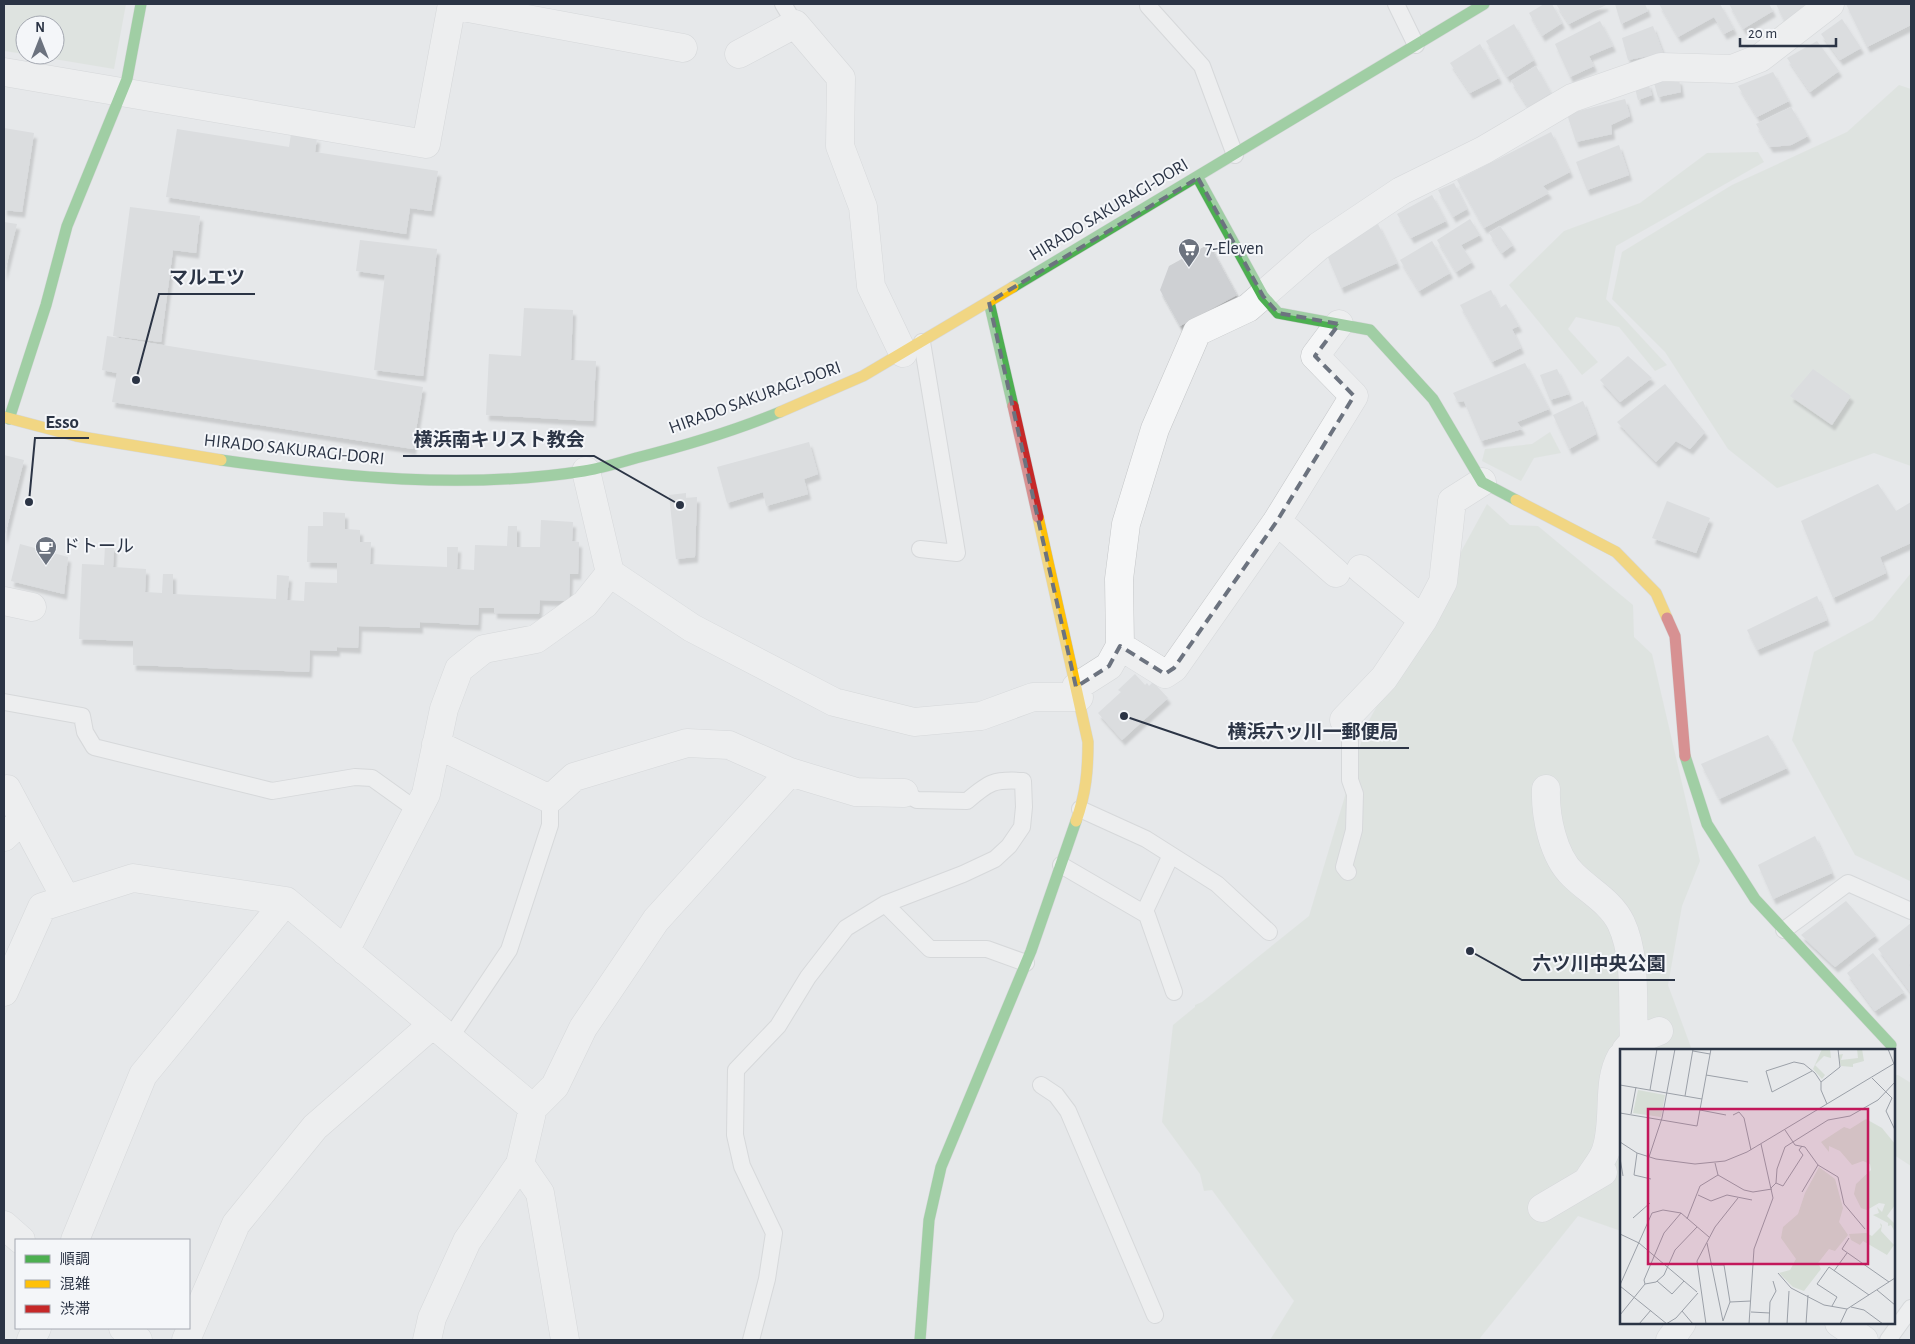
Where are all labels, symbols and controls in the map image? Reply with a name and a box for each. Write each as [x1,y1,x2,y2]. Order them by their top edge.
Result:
north arrow [15,15,65,65]
scale bar [1740,15,1836,47]
text: N [35,21,45,35]
text: 20 m [1748,26,1777,41]
street label: HIRADO SAKURAGI-DORI [1027,156,1191,264]
supermarket icon: 7-Eleven [1177,237,1201,268]
place label: 7-Eleven [1205,240,1264,258]
callout: マルエツ [159,260,255,294]
text: マルエツ [169,269,245,288]
street label: HIRADO SAKURAGI-DORI [667,358,843,438]
callout: Esso [35,404,89,438]
text: Esso [45,413,79,432]
callout: 横浜南キリスト教会 [403,422,594,456]
text: 横浜南キリスト教会 [413,429,585,450]
street label: HIRADO SAKURAGI-DORI [203,432,385,468]
cafe icon: ドトール [34,535,58,566]
place label: ドトール [62,538,134,556]
callout: 横浜六ッ川一郵便局 [1218,714,1409,748]
text: 横浜六ッ川一郵便局 [1227,721,1399,742]
callout: 六ツ川中央公園 [1522,946,1675,980]
text: 六ツ川中央公園 [1532,954,1666,974]
inset map [1620,1049,1895,1324]
legend [15,1239,190,1329]
text: 順調 [60,1252,90,1267]
text: 混雑 [60,1276,90,1292]
text: 渋滞 [60,1301,90,1317]

